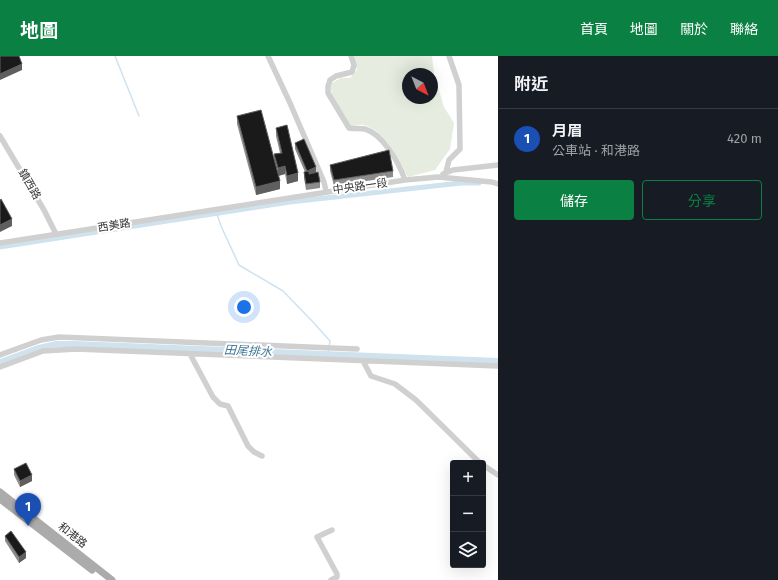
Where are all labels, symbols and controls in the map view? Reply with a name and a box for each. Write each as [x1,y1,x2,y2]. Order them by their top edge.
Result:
text: 地圖 [20,19,58,42]
text: 首頁 [580,21,608,38]
text: 地圖 [630,21,658,38]
text: 關於 [680,21,708,38]
text: 聯絡 [730,21,758,38]
north arrow [402,68,438,104]
text: 附近 [514,74,548,95]
text: 月眉 [552,122,582,140]
text: 1 [524,131,530,146]
text: 420 m [727,131,762,146]
text: 公車站 · 和港路 [552,143,640,158]
street label: 鎮西路 [16,167,43,202]
street label: 中央路一段 [332,176,388,197]
button: 儲存 [514,180,634,220]
button: 分享 [642,180,762,220]
street label: 西美路 [97,216,131,234]
your location [234,297,254,317]
water label: 田尾排水 [224,343,273,359]
map controls [450,460,486,568]
button: + [450,460,486,496]
pin: 1 [15,493,41,526]
button: − [450,496,486,532]
street label: 和港路 [56,520,90,551]
button: layers [450,532,486,568]

